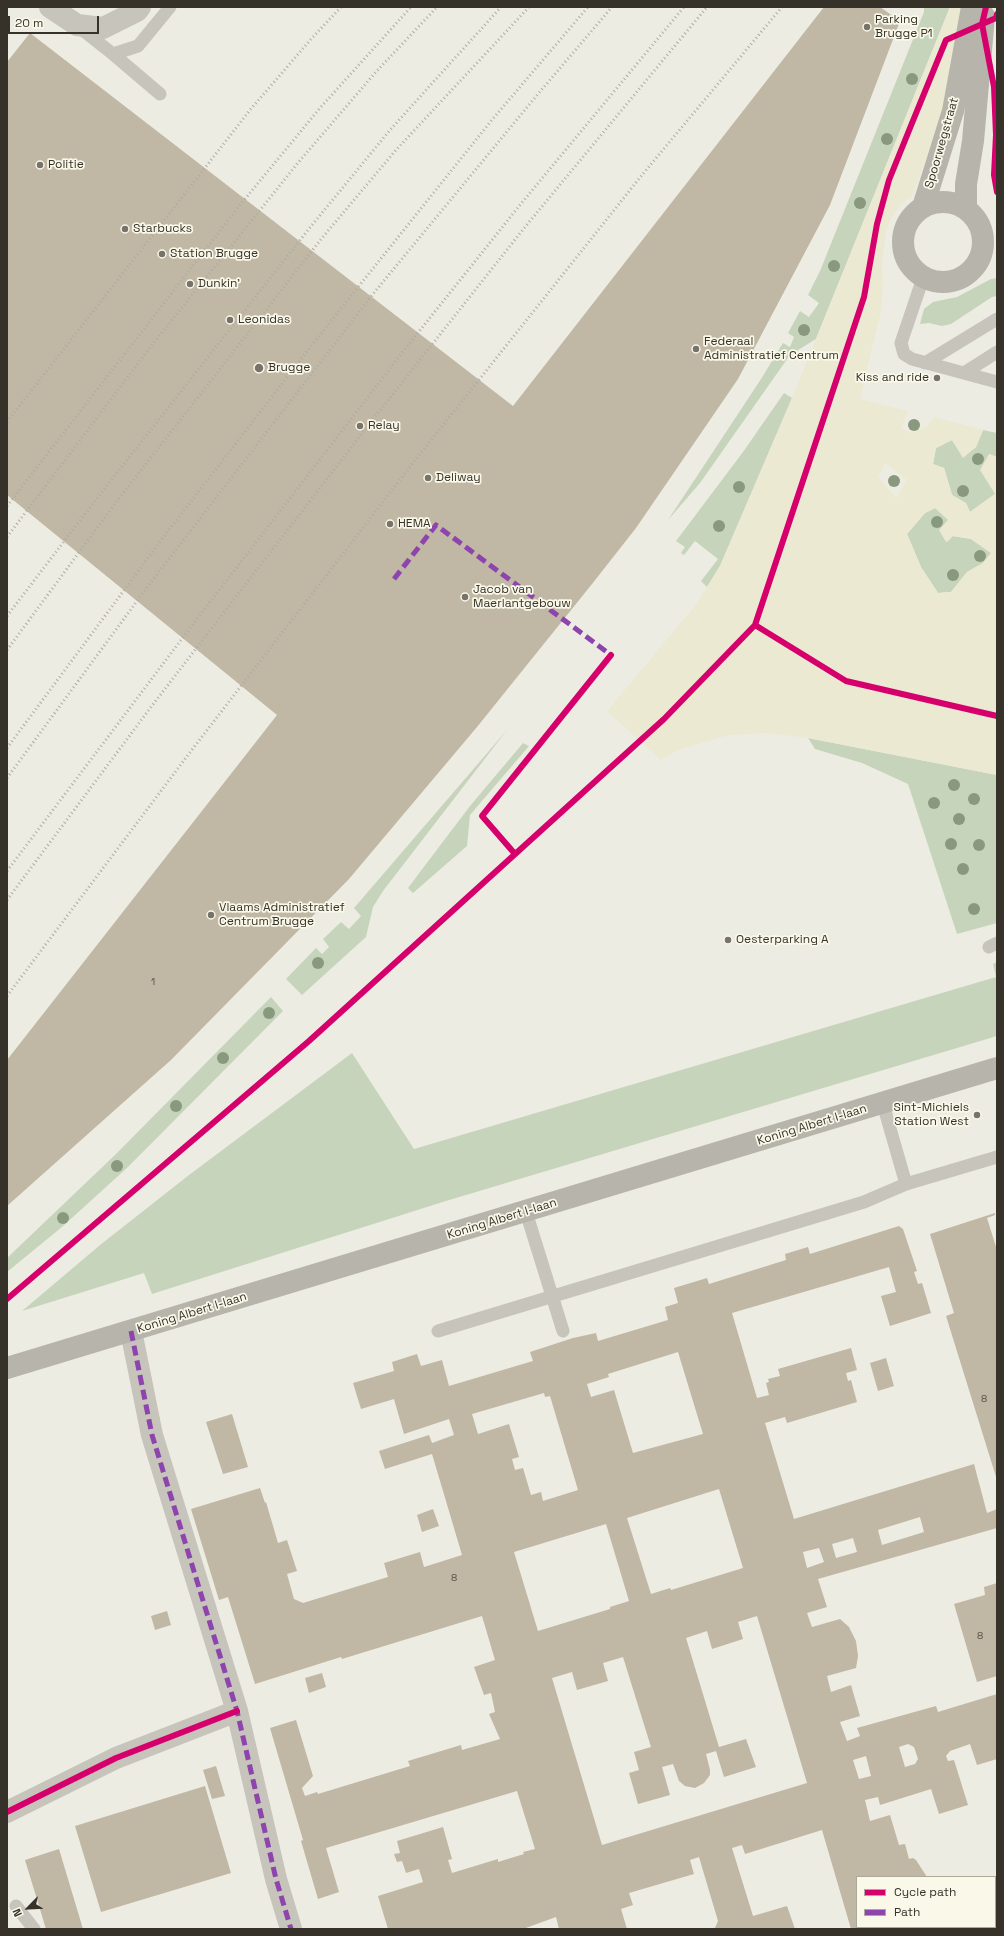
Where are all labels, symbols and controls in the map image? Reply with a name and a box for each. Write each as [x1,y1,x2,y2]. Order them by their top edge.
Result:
scale bar [10,8,101,34]
place label: Parking Brugge P1 [875,13,933,41]
text: 20 m [15,15,43,31]
marker: Parking Brugge P1 [862,22,872,32]
street label: Spoorwegstraat [922,96,962,190]
place label: Politie [48,158,84,172]
marker: Politie [35,160,45,170]
place label: Starbucks [133,222,192,236]
marker: Starbucks [120,224,130,234]
place label: Station Brugge [170,247,258,261]
marker: Station Brugge [157,249,167,259]
place label: Dunkin' [198,277,240,291]
marker: Dunkin' [185,279,195,289]
place label: Leonidas [238,313,290,327]
marker: Leonidas [225,315,235,325]
place label: Federaal Administratief Centrum [704,335,839,363]
marker: Federaal Administratief Centrum [691,344,701,354]
place label: Brugge [268,361,310,375]
marker: Brugge [253,362,265,374]
place label: Kiss and ride [856,371,929,385]
marker: Kiss and ride [932,373,942,383]
place label: Relay [368,419,400,433]
marker: Relay [355,421,365,431]
place label: Deliway [436,471,481,485]
marker: Deliway [423,473,433,483]
place label: HEMA [398,517,431,531]
marker: HEMA [385,519,395,529]
place label: Jacob van Maerlantgebouw [473,583,571,611]
marker: Jacob van Maerlantgebouw [460,592,470,602]
place label: Vlaams Administratief Centrum Brugge [219,901,345,929]
marker: Vlaams Administratief Centrum Brugge [206,910,216,920]
place label: Oesterparking A [736,933,829,947]
marker: Oesterparking A [723,935,733,945]
house number: 1 [151,976,155,988]
street label: Koning Albert I-laan [755,1101,869,1149]
place label: Sint-Michiels Station West [894,1101,969,1129]
marker: Sint-Michiels Station West [972,1110,982,1120]
street label: Koning Albert I-laan [445,1195,559,1243]
street label: Koning Albert I-laan [135,1289,249,1337]
house number: 8 [981,1393,987,1405]
house number: 8 [451,1572,457,1584]
house number: 8 [977,1630,983,1642]
legend [856,1876,996,1928]
text: Cycle path [894,1884,956,1900]
north arrow [8,1888,48,1928]
text: Path [894,1904,920,1920]
text: N [9,1907,25,1919]

